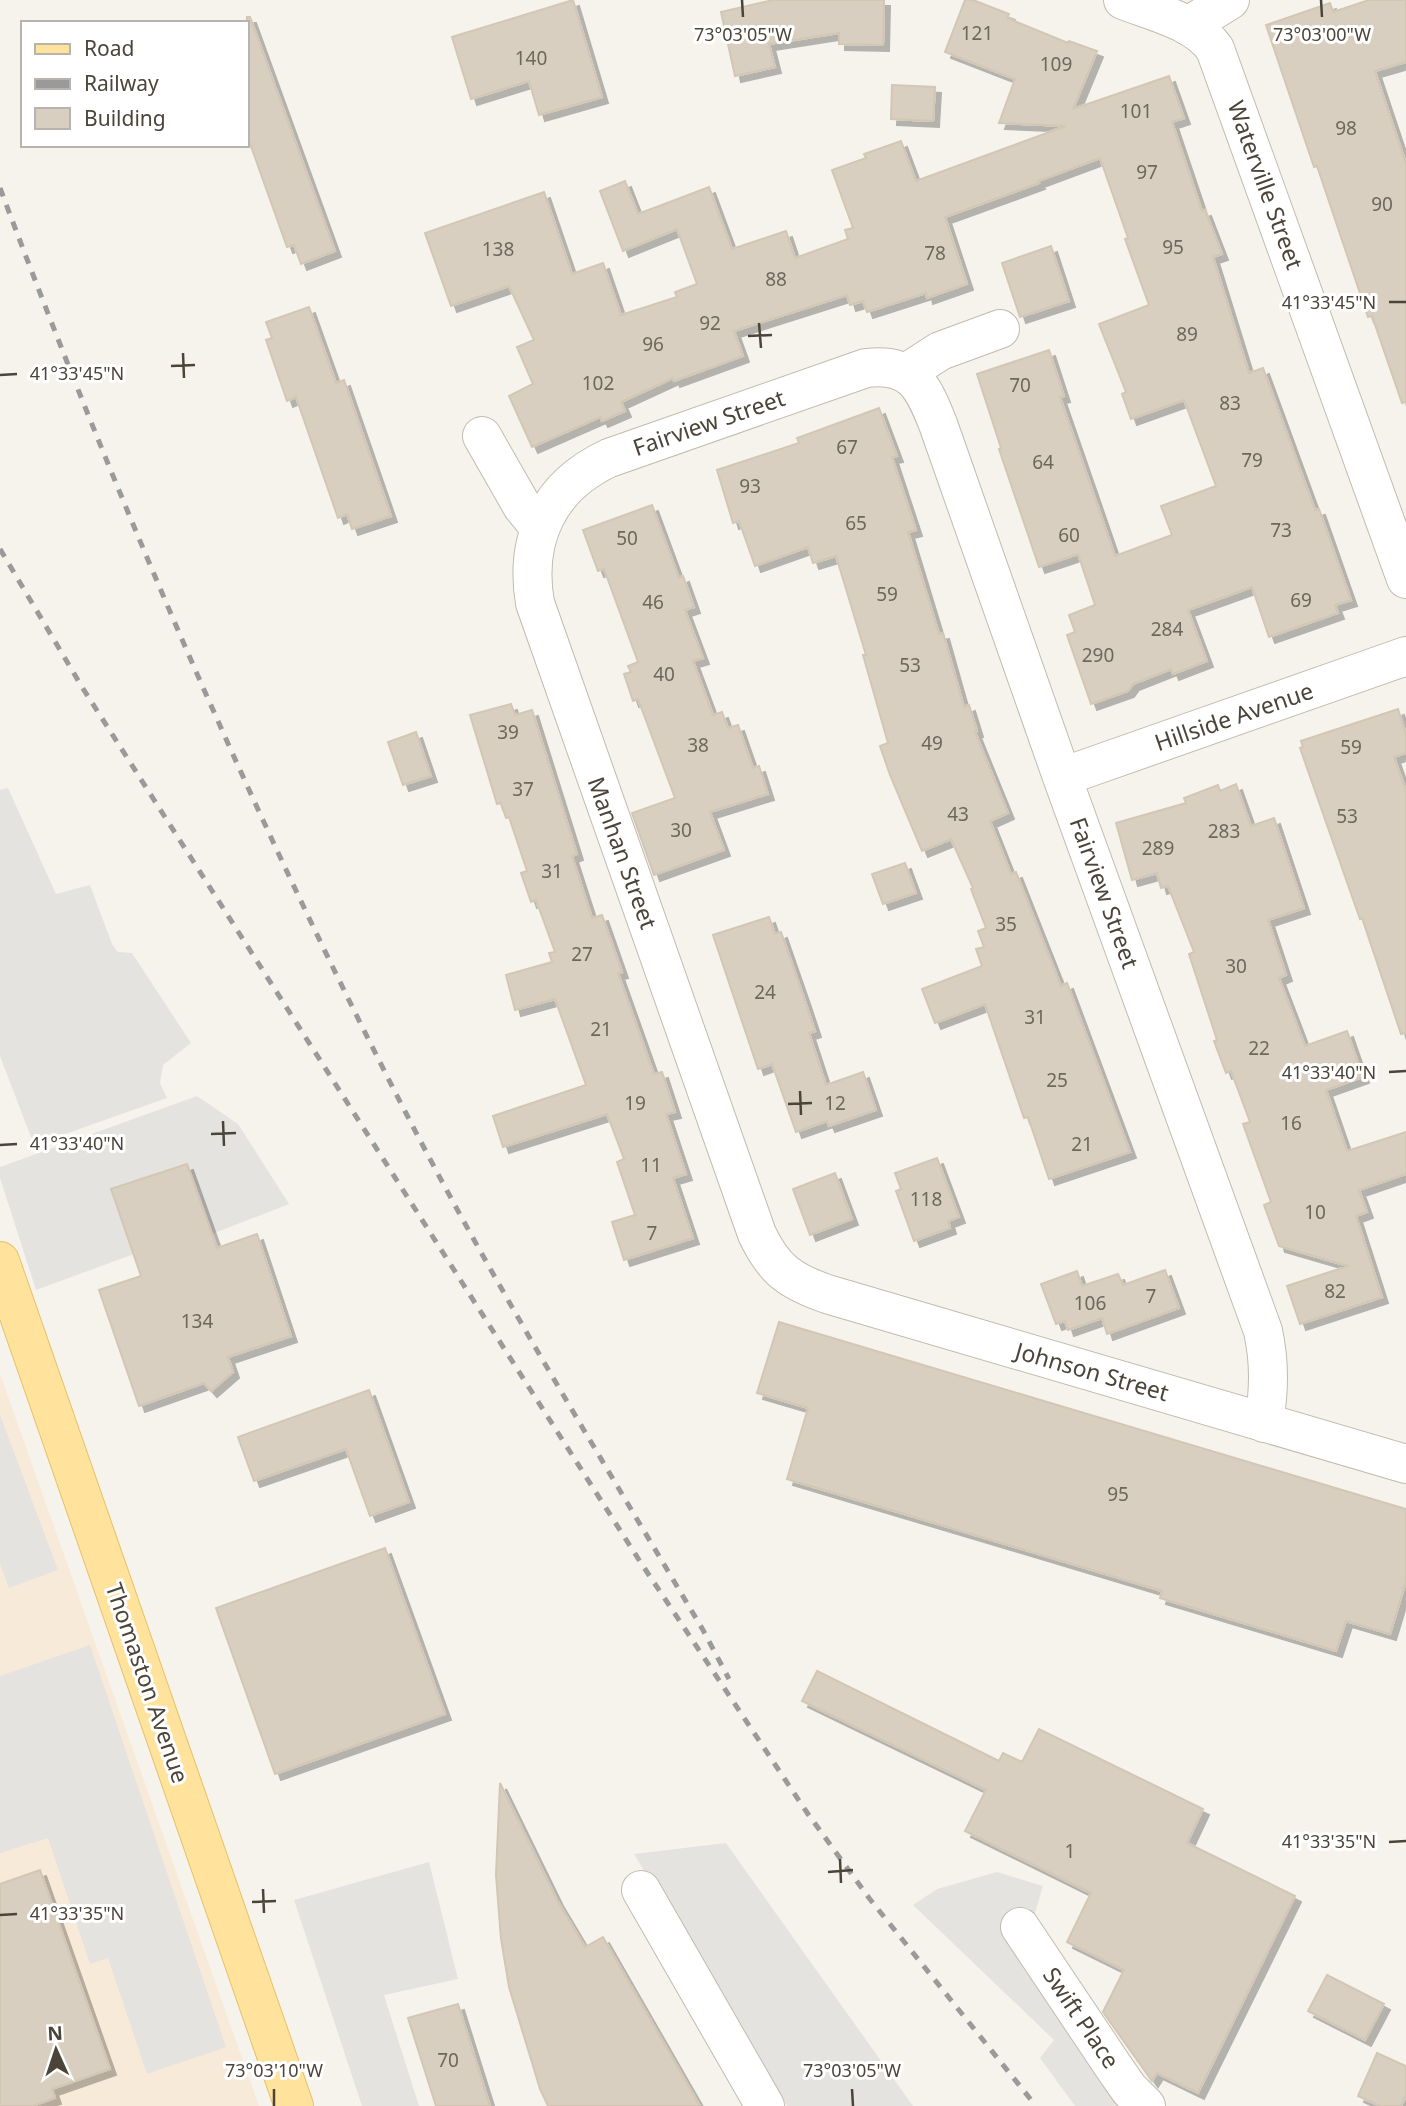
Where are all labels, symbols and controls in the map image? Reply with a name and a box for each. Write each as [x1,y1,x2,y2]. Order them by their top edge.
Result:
house number: 121 [961,20,993,46]
legend [21,21,248,147]
text: 73°03'05"W [694,22,792,46]
text: 73°03'00"W [1273,22,1371,46]
text: Road [84,34,134,62]
house number: 140 [515,45,547,71]
house number: 109 [1040,51,1072,77]
text: Railway [84,69,159,97]
street label: Waterville Street [1221,96,1311,273]
house number: 101 [1120,98,1152,124]
text: Building [84,104,166,132]
house number: 98 [1335,115,1357,141]
house number: 97 [1136,159,1158,185]
house number: 90 [1371,191,1393,217]
house number: 95 [1162,234,1184,260]
house number: 138 [482,236,514,262]
house number: 78 [924,240,946,266]
house number: 88 [765,266,787,292]
text: 41°33'45"N [1282,290,1376,314]
house number: 92 [699,310,721,336]
house number: 89 [1176,321,1198,347]
house number: 96 [642,331,664,357]
text: 41°33'45"N [30,361,124,385]
house number: 102 [582,370,614,396]
house number: 70 [1009,372,1031,398]
street label: Fairview Street [628,381,789,463]
house number: 83 [1219,390,1241,416]
house number: 67 [836,434,858,460]
house number: 79 [1241,447,1263,473]
house number: 64 [1032,449,1054,475]
house number: 93 [739,473,761,499]
house number: 65 [845,510,867,536]
house number: 73 [1270,517,1292,543]
house number: 60 [1058,522,1080,548]
house number: 50 [616,525,638,551]
house number: 59 [876,581,898,607]
house number: 69 [1290,587,1312,613]
house number: 46 [642,589,664,615]
house number: 284 [1151,616,1183,642]
house number: 290 [1082,642,1114,668]
house number: 53 [899,652,921,678]
house number: 40 [653,661,675,687]
street label: Hillside Avenue [1150,674,1317,758]
house number: 39 [497,719,519,745]
house number: 49 [921,730,943,756]
house number: 38 [687,732,709,758]
house number: 59 [1340,734,1362,760]
street label: Manhan Street [581,772,665,933]
house number: 37 [512,776,534,802]
house number: 43 [947,801,969,827]
house number: 53 [1336,803,1358,829]
street label: Fairview Street [1063,813,1147,973]
house number: 30 [670,817,692,843]
house number: 283 [1208,818,1240,844]
house number: 289 [1142,835,1174,861]
house number: 31 [541,858,563,884]
house number: 35 [995,911,1017,937]
house number: 27 [571,941,593,967]
house number: 30 [1225,953,1247,979]
house number: 24 [754,979,776,1005]
house number: 31 [1024,1004,1046,1030]
house number: 21 [590,1016,612,1042]
house number: 22 [1248,1035,1270,1061]
text: 41°33'40"N [1282,1060,1376,1084]
house number: 25 [1046,1067,1068,1093]
house number: 19 [624,1090,646,1116]
house number: 12 [824,1090,846,1116]
house number: 16 [1280,1110,1302,1136]
text: 41°33'40"N [30,1131,124,1155]
house number: 21 [1071,1131,1093,1157]
house number: 11 [640,1152,662,1178]
house number: 118 [910,1186,942,1212]
house number: 10 [1304,1199,1326,1225]
house number: 7 [647,1220,657,1246]
house number: 82 [1324,1278,1346,1304]
house number: 7 [1146,1283,1156,1309]
house number: 106 [1074,1290,1106,1316]
house number: 134 [181,1308,213,1334]
street label: Johnson Street [1010,1333,1173,1408]
house number: 95 [1107,1481,1129,1507]
street label: Thomaston Avenue [99,1578,197,1787]
text: 41°33'35"N [1282,1829,1376,1853]
house number: 1 [1065,1838,1075,1864]
text: 41°33'35"N [30,1901,124,1925]
street label: Swift Place [1036,1961,1127,2074]
north arrow [21,2015,91,2085]
text: N [47,2020,64,2046]
house number: 70 [437,2047,459,2073]
text: 73°03'10"W [225,2058,323,2082]
text: 73°03'05"W [803,2058,901,2082]

